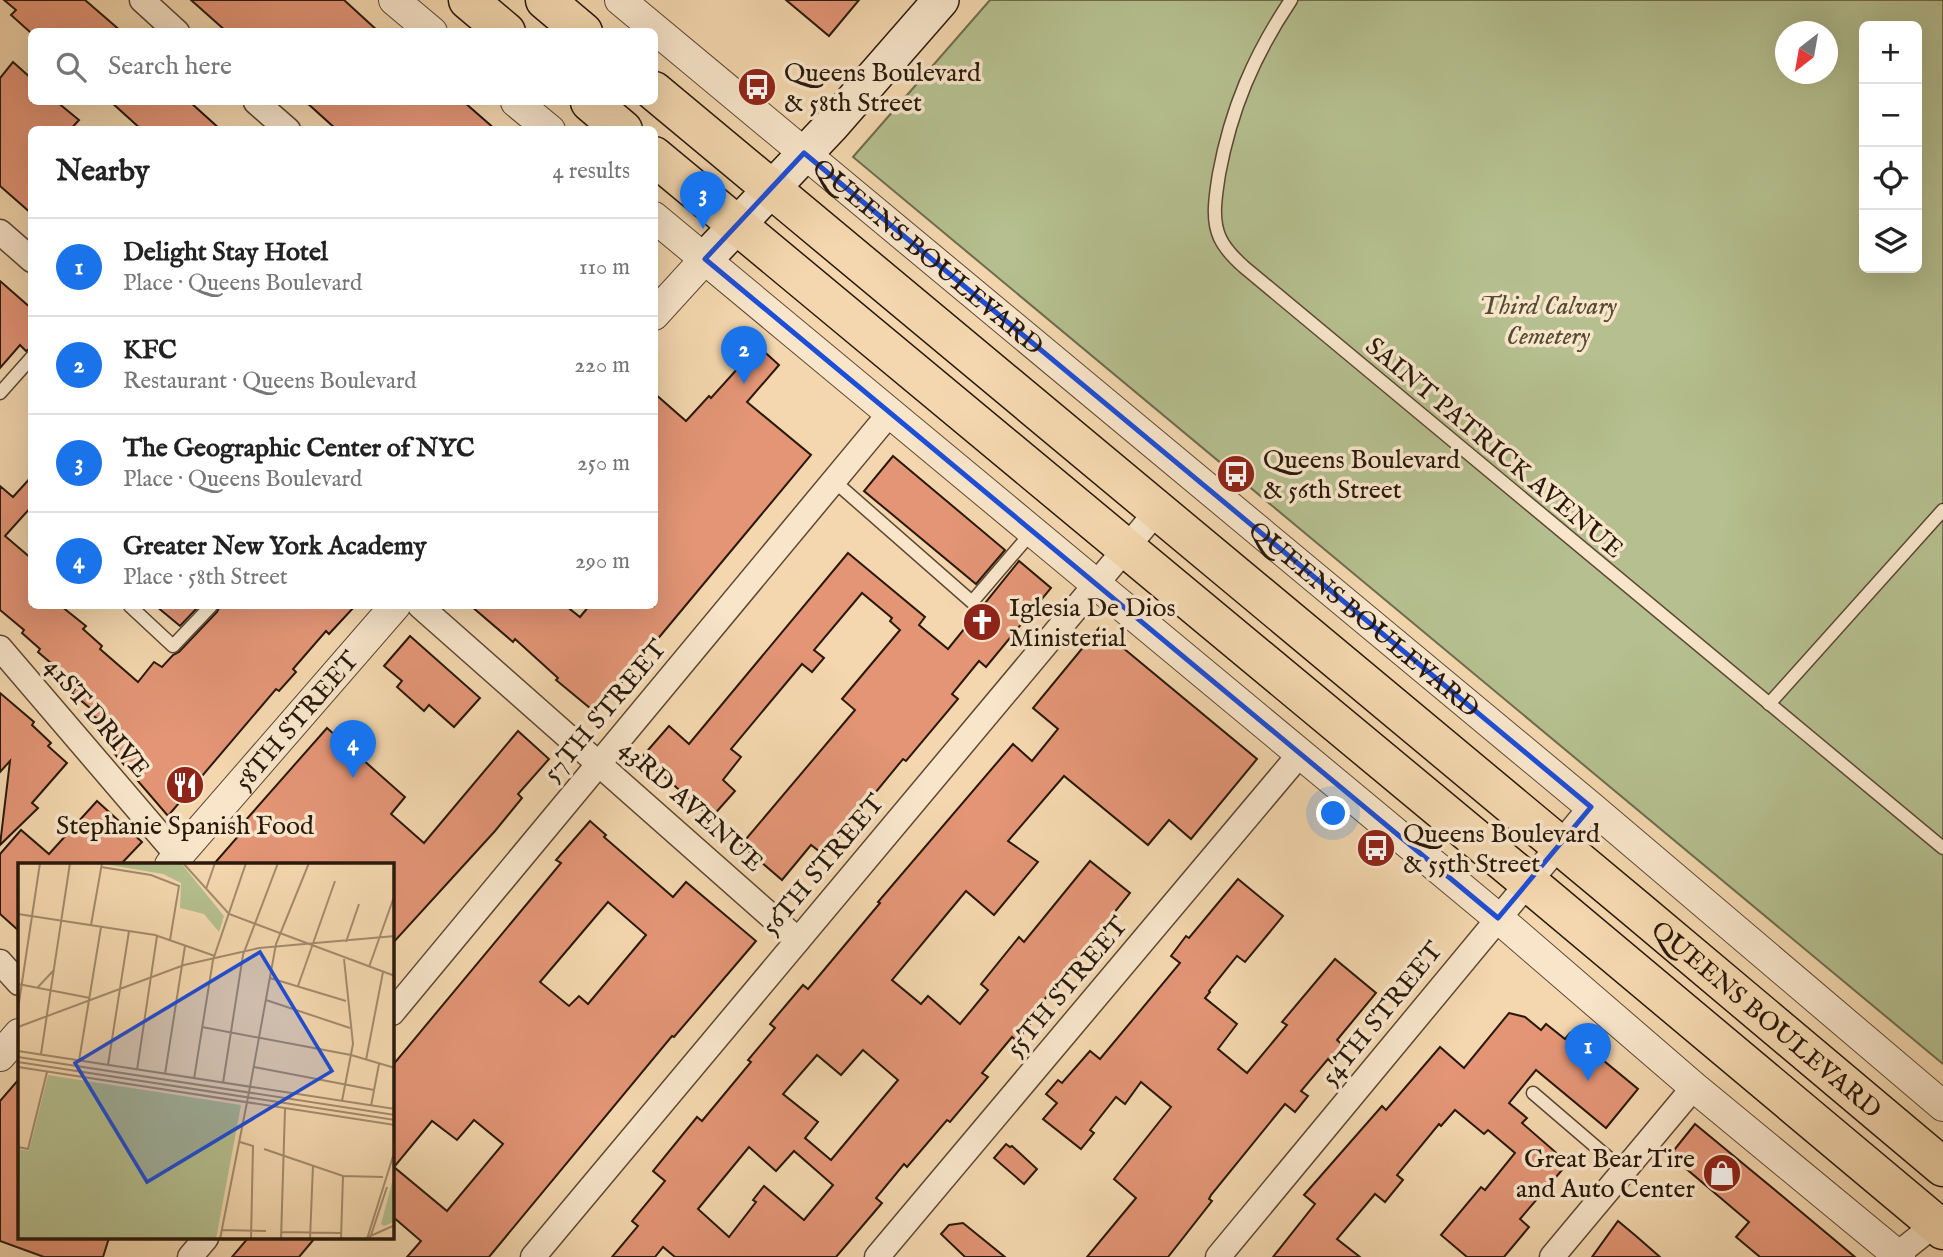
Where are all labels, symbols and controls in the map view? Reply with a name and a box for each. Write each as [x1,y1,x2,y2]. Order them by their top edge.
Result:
north arrow [1775,21,1838,84]
map controls [1859,21,1922,273]
button: + [1859,21,1922,84]
search box [28,28,658,105]
icon: search [52,48,90,86]
text: Search here [108,50,232,83]
place label: Queens Boulevard & 58th Street [784,57,981,120]
bus stop icon: Queens Boulevard & 58th Street [736,66,778,108]
button: − [1859,84,1922,147]
button: locate [1859,147,1922,210]
street label: QUEENS BOULEVARD [805,152,1050,363]
text: Nearby [56,153,149,191]
text: 4 results [552,157,630,186]
pin: 3 [680,171,726,229]
button: layers [1859,210,1922,273]
text: Delight Stay Hotel [123,236,328,269]
text: 1 [75,253,83,282]
text: 110 m [579,253,630,282]
text: Place · Queens Boulevard [123,269,362,298]
park label: Third Calvary Cemetery [1479,290,1617,353]
pin: 2 [721,326,767,384]
street label: SAINT PATRICK AVENUE [1358,330,1630,566]
text: KFC [123,334,177,367]
text: 2 [74,351,84,380]
text: 220 m [574,351,630,380]
text: Restaurant · Queens Boulevard [123,367,417,396]
text: The Geographic Center of NYC [123,432,475,465]
place label: Queens Boulevard & 56th Street [1263,444,1460,507]
text: 3 [75,449,83,478]
text: 250 m [577,449,630,478]
bus stop icon: Queens Boulevard & 56th Street [1215,453,1257,495]
text: Place · Queens Boulevard [123,465,362,494]
street label: QUEENS BOULEVARD [1241,514,1486,726]
text: Greater New York Academy [123,530,426,563]
text: 4 [73,547,85,576]
text: 290 m [575,547,630,576]
text: Place · 58th Street [123,563,288,592]
place label: Iglesia De Dios Ministerial [1009,592,1176,655]
church icon: Iglesia De Dios Ministerial [961,601,1003,643]
street label: 57TH STREET [536,633,674,789]
street label: 58TH STREET [228,645,366,797]
street label: 41ST DRIVE [37,651,157,785]
pin: 4 [330,720,376,778]
street label: 43RD AVENUE [612,733,770,879]
restaurant icon: Stephanie Spanish Food [164,764,206,806]
street label: 56TH STREET [755,788,892,942]
your location [1316,796,1350,830]
place label: Stephanie Spanish Food [56,810,314,843]
place label: Queens Boulevard & 55th Street [1403,818,1600,881]
bus stop icon: Queens Boulevard & 55th Street [1355,827,1397,869]
inset map [18,863,394,1240]
street label: 55TH STREET [999,910,1135,1064]
street label: QUEENS BOULEVARD [1644,914,1888,1126]
street label: 54TH STREET [1314,935,1450,1093]
pin: 1 [1565,1023,1611,1081]
place label: Great Bear Tire and Auto Center [1516,1143,1695,1206]
shop icon: Great Bear Tire and Auto Center [1701,1152,1743,1194]

